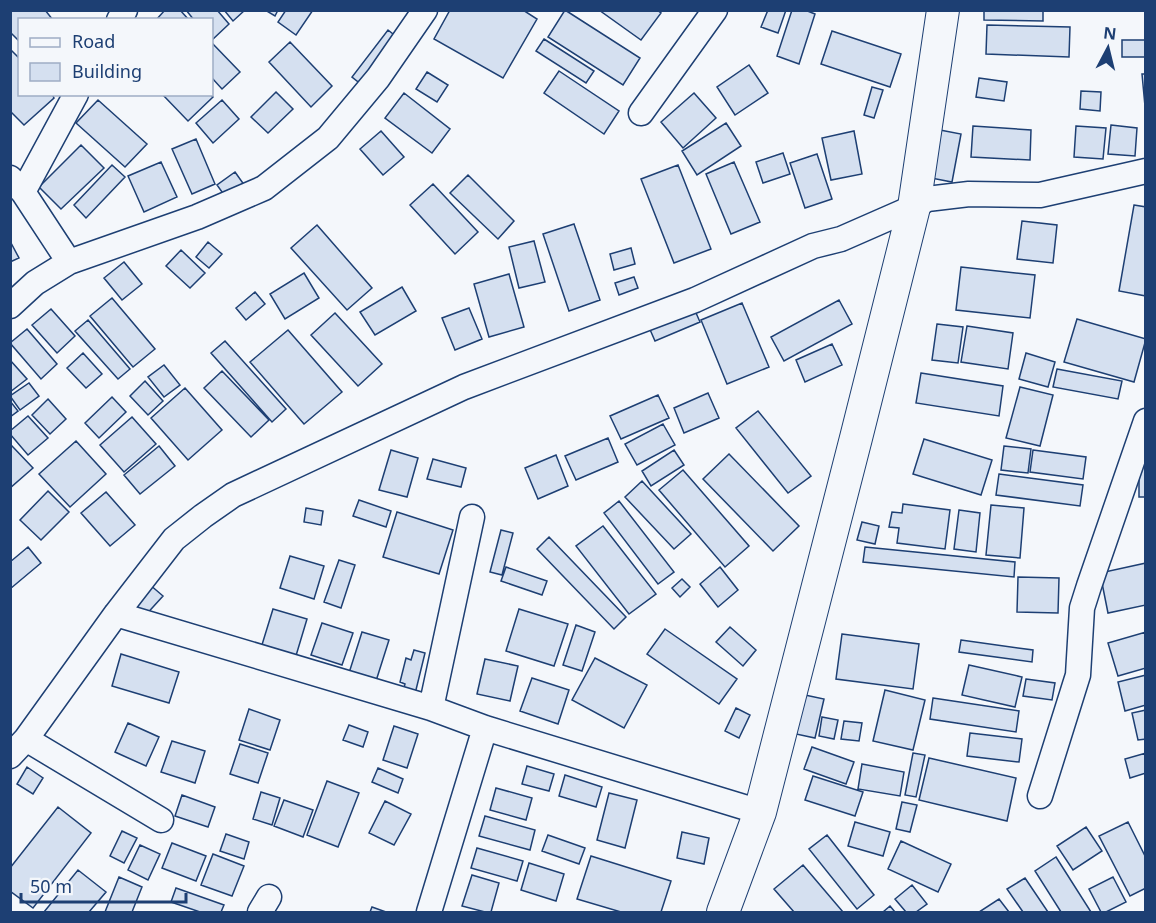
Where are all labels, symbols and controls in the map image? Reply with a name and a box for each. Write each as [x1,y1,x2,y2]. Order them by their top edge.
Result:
legend [18,18,213,96]
north arrow [1078,18,1138,78]
text: N [1102,21,1118,45]
text: Road [72,29,115,53]
text: Building [72,59,142,83]
scale bar [21,866,186,904]
text: 50 m [30,874,72,898]

